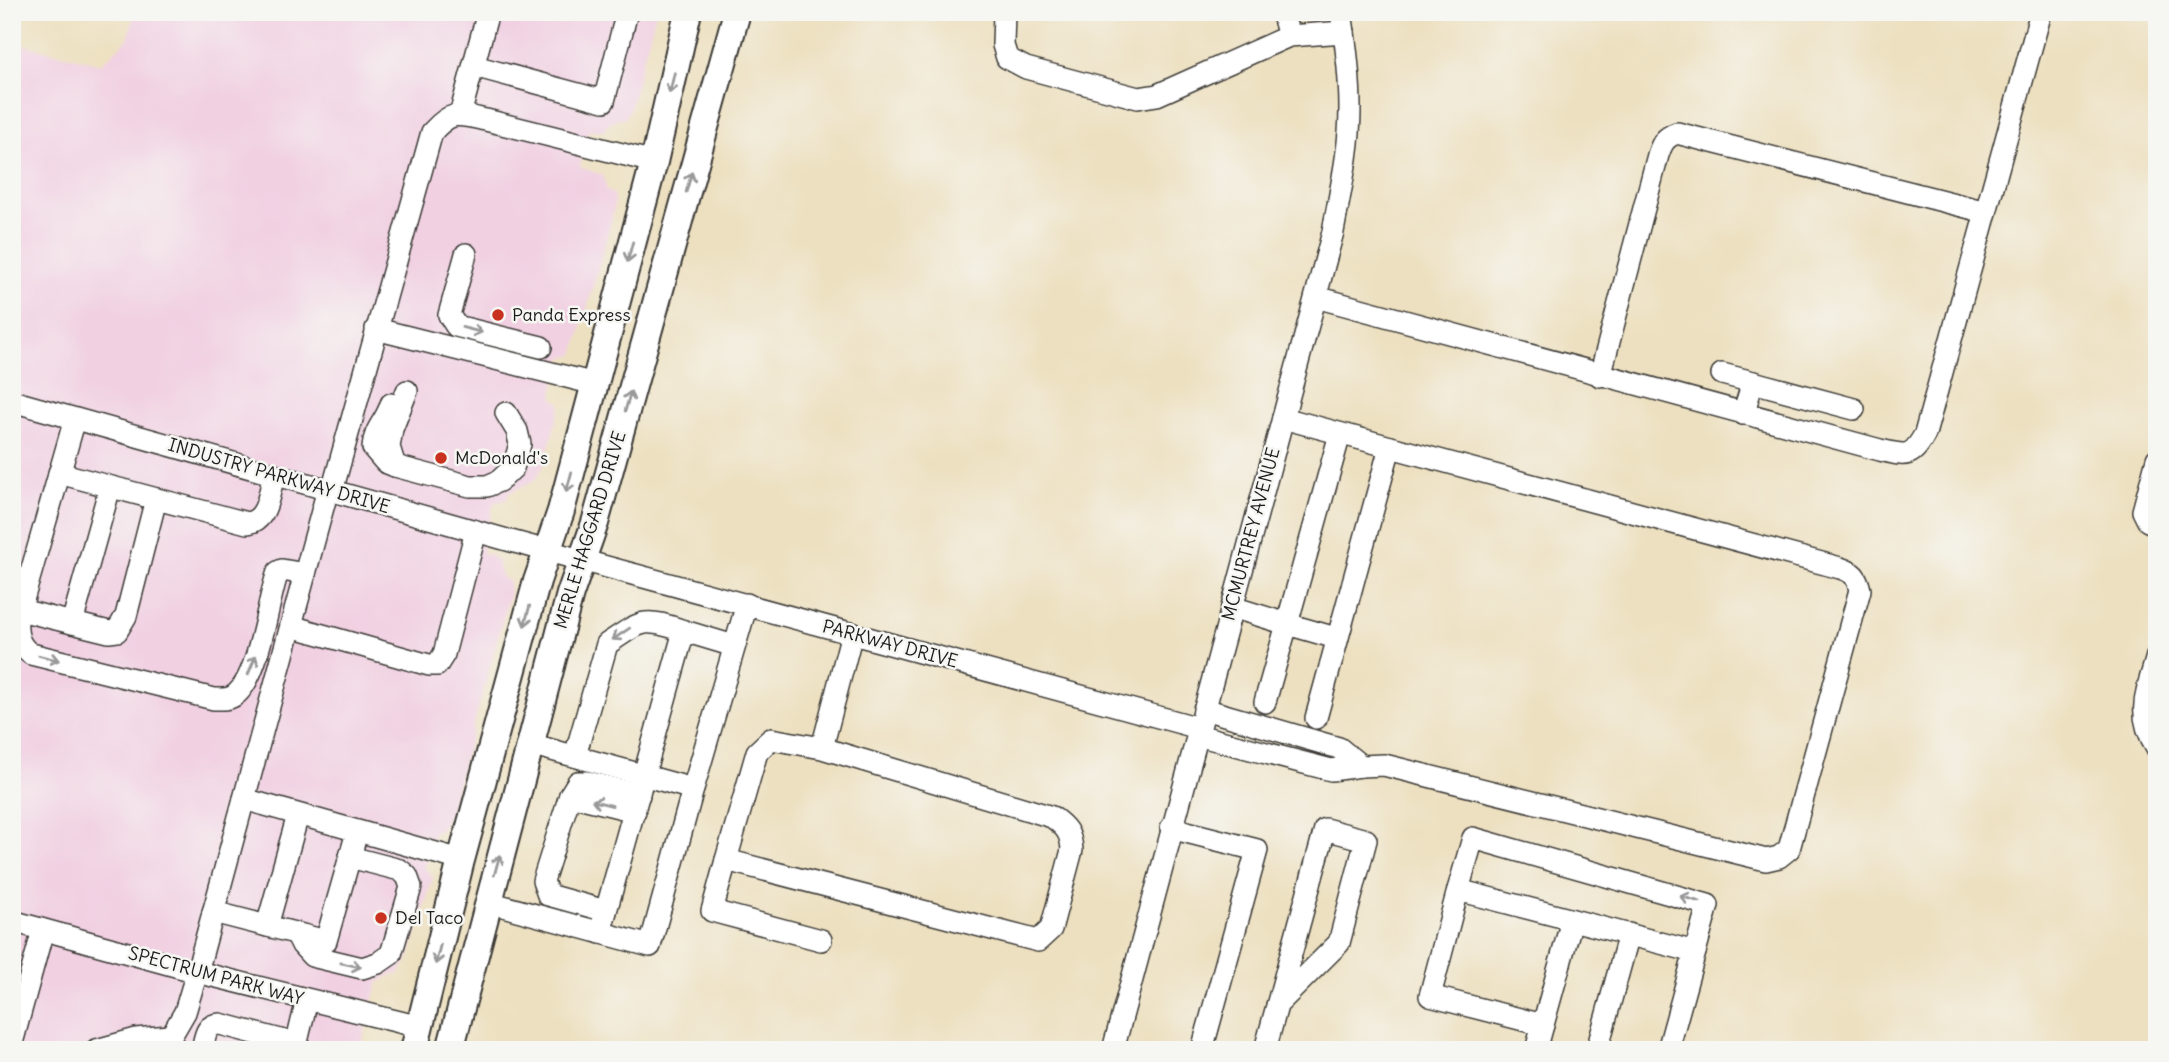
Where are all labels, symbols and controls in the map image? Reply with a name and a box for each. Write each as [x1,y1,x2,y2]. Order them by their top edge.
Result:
one-way arrow [665,71,678,94]
one-way arrow [684,171,697,193]
one-way arrow [623,240,636,263]
place label: Panda Express [512,303,631,326]
marker: Panda Express [490,307,506,323]
one-way arrow [460,323,483,337]
one-way arrow [623,390,636,412]
street label: MERLE HAGGARD DRIVE [548,428,631,632]
street label: INDUSTRY PARKWAY DRIVE [166,433,393,518]
street label: MCMURTREY AVENUE [1216,445,1285,623]
place label: McDonald's [455,446,548,469]
marker: McDonald's [433,450,449,466]
one-way arrow [562,470,575,493]
one-way arrow [520,604,533,627]
street label: PARKWAY DRIVE [820,614,960,673]
one-way arrow [612,627,631,642]
one-way arrow [37,652,59,665]
one-way arrow [246,654,259,676]
one-way arrow [591,796,614,809]
one-way arrow [492,854,505,876]
one-way arrow [1679,892,1701,905]
place label: Del Taco [395,906,463,929]
marker: Del Taco [373,910,389,926]
street label: SPECTRUM PARK WAY [126,941,306,1010]
one-way arrow [431,942,444,965]
one-way arrow [339,959,362,973]

